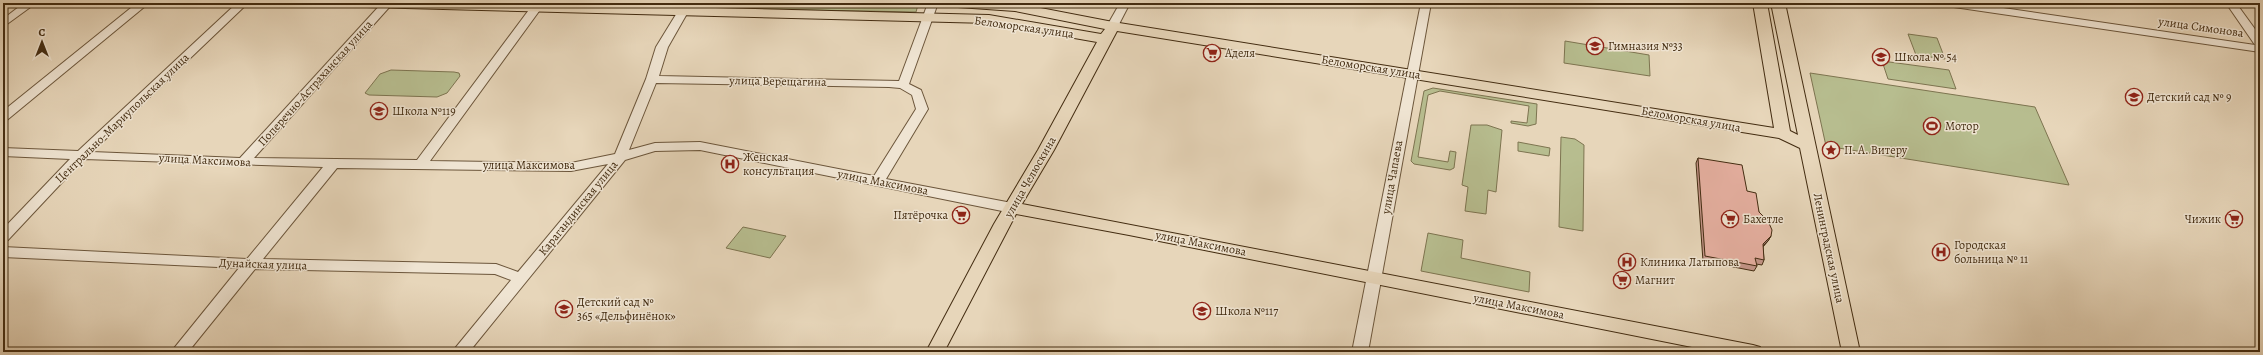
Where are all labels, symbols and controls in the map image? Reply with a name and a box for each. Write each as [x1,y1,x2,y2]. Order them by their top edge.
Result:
street label: Беломорская улица [973,12,1075,42]
street label: улица Симонова [2156,13,2245,41]
street label: Поперечно-Астраханская улица [254,16,376,149]
north arrow [22,22,62,62]
text: С [39,25,46,40]
school or university icon: Гимназия №33 [1585,36,1605,56]
place label: Гимназия №33 [1608,38,1683,54]
supermarket icon: Аделя [1202,43,1222,63]
place label: Аделя [1224,45,1255,61]
school or university icon: Школа № 54 [1871,47,1891,67]
street label: Центрально-Мариупольская улица [51,49,193,186]
place label: Школа № 54 [1894,49,1958,65]
street label: Беломорская улица [1320,51,1422,83]
street label: улица Верещагина [728,72,827,90]
school or university icon: Детский сад № 9 [2124,87,2144,107]
place label: Детский сад № 9 [2147,89,2231,105]
school or university icon: Школа №119 [369,101,389,121]
street label: Беломорская улица [1640,102,1742,136]
place label: Школа №119 [392,103,456,119]
sports icon: Мотор [1922,116,1942,136]
place label: Мотор [1945,118,1979,134]
street label: улица Челюскина [1000,133,1060,221]
street label: улица Чапаева [1377,138,1406,216]
place icon: П. А. Витеру [1821,140,1841,160]
place label: П. А. Витеру [1844,142,1908,158]
place label: Женская консультация [743,149,814,179]
street label: улица Максимова [158,150,252,170]
hospital icon: Женская консультация [720,154,740,174]
street label: улица Максимова [482,157,576,173]
street label: Карагандинская улица [535,157,622,259]
street label: улица Максимова [835,165,930,199]
street label: Ленинградская улица [1809,191,1849,305]
supermarket icon: Пятёрочка [951,205,971,225]
place label: Пятёрочка [893,207,948,223]
supermarket icon: Бахетле [1720,209,1740,229]
supermarket icon: Чижик [2224,209,2244,229]
place label: Бахетле [1743,211,1784,227]
place label: Чижик [2185,211,2221,227]
street label: улица Максимова [1153,226,1248,260]
place label: Городская больница № 11 [1954,237,2028,267]
hospital icon: Городская больница № 11 [1931,242,1951,262]
hospital icon: Клиника Латыпова [1617,252,1637,272]
street label: Дунайская улица [219,254,308,274]
place label: Клиника Латыпова [1640,254,1740,270]
supermarket icon: Магнит [1612,270,1632,290]
place label: Магнит [1635,272,1676,288]
street label: улица Максимова [1471,289,1566,323]
place label: Детский сад № 365 «Дельфинёнок» [577,294,676,324]
school or university icon: Детский сад № 365 «Дельфинёнок» [554,299,574,319]
school or university icon: Школа №117 [1192,301,1212,321]
place label: Школа №117 [1215,303,1279,319]

